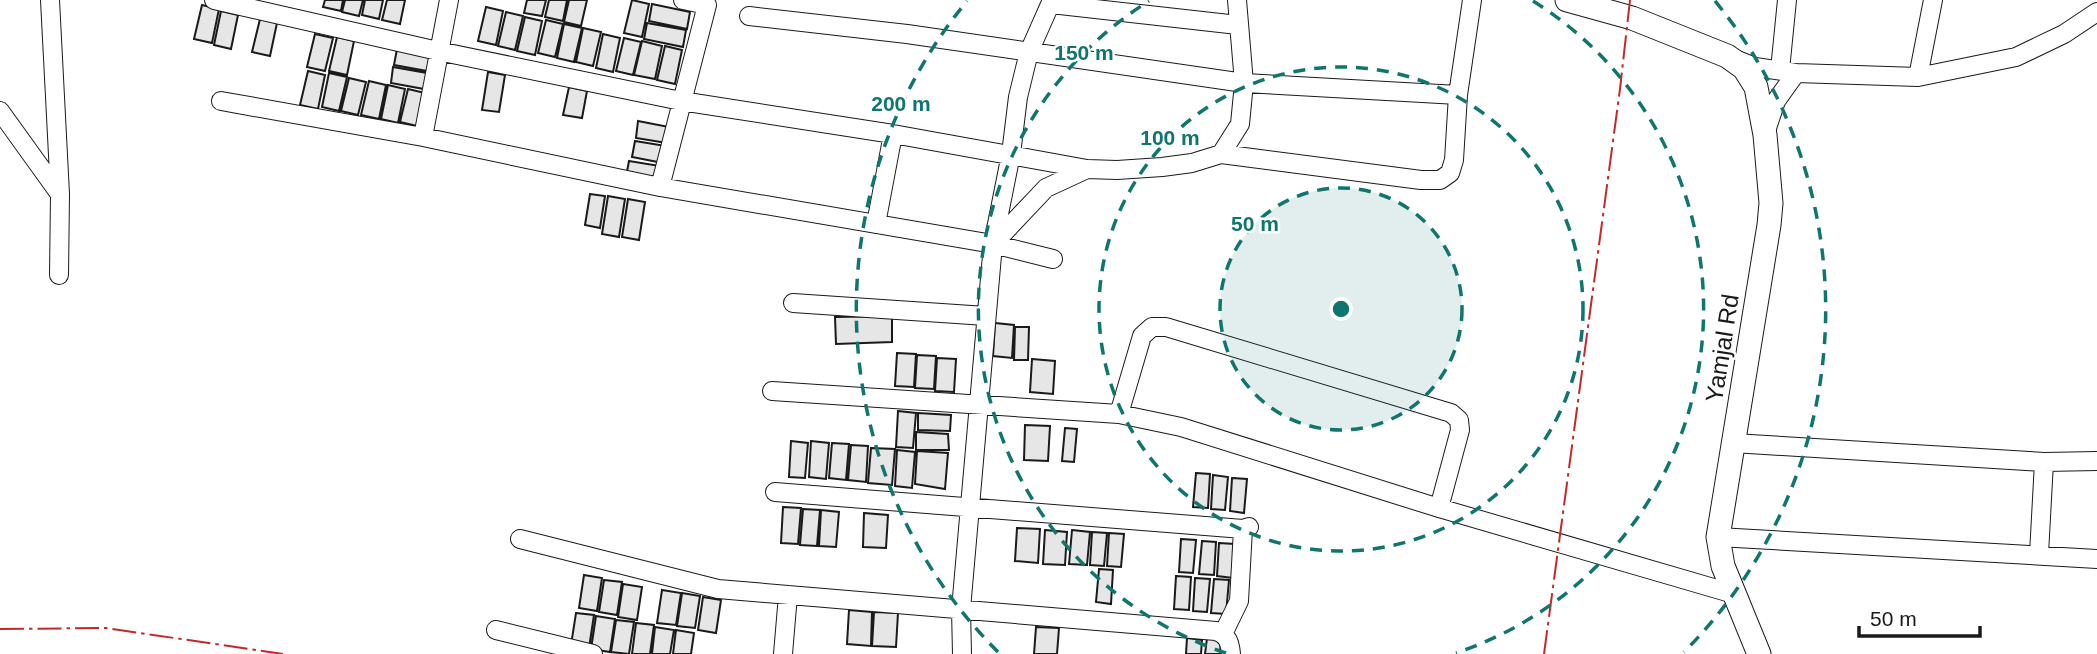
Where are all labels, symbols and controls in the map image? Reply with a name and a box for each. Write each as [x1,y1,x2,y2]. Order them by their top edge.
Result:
text: 150 m [1054,41,1114,64]
text: 200 m [871,92,931,115]
text: 100 m [1140,126,1200,149]
text: 50 m [1231,212,1279,235]
street label: Yamjal Rd [1700,292,1744,404]
centre of rings [1329,297,1353,321]
scale bar [1859,594,1980,638]
text: 50 m [1870,607,1917,630]

